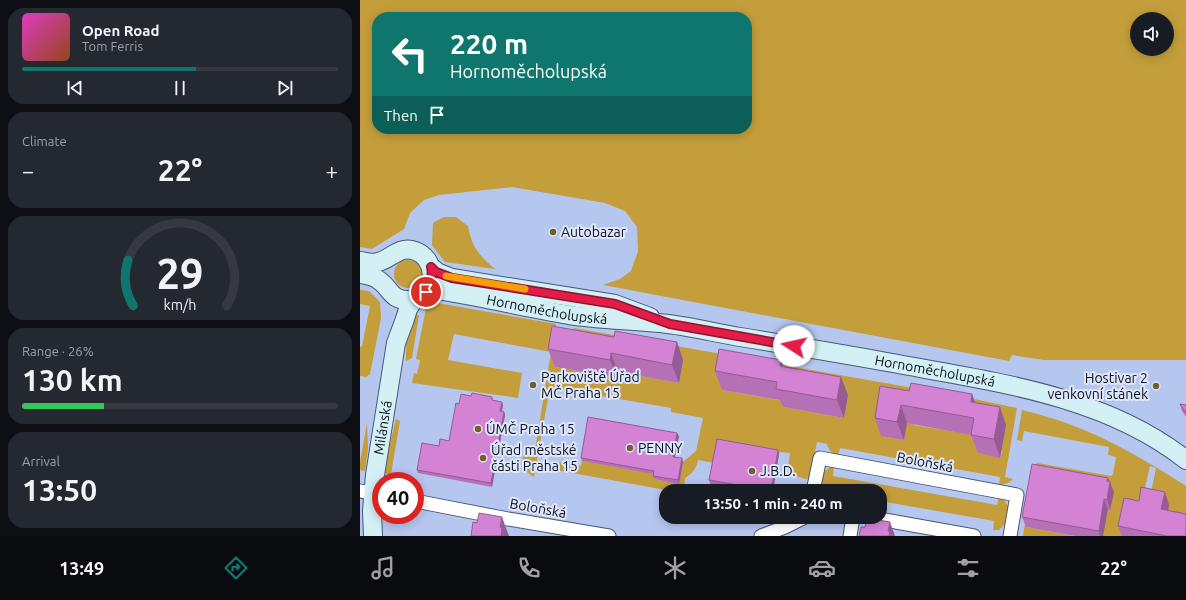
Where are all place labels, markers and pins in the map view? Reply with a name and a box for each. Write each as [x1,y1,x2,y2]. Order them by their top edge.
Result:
place label: Autobazar [561,224,627,240]
marker: Autobazar [548,227,558,237]
pin [409,275,443,309]
place label: Parkoviště Úřad MČ Praha 15 [541,368,640,401]
place label: Hostivar 2 venkovní stánek [1048,370,1148,402]
marker: Parkoviště Úřad MČ Praha 15 [528,380,538,390]
marker: Hostivar 2 venkovní stánek [1151,381,1161,391]
place label: ÚMČ Praha 15 [486,420,575,437]
marker: ÚMČ Praha 15 [473,424,483,434]
place label: PENNY [638,440,682,456]
place label: Úřad městské části Praha 15 [491,441,578,474]
marker: PENNY [625,443,635,453]
marker: Úřad městské části Praha 15 [478,453,488,463]
place label: J.B.D. [760,463,796,479]
marker: J.B.D. [747,466,757,476]

